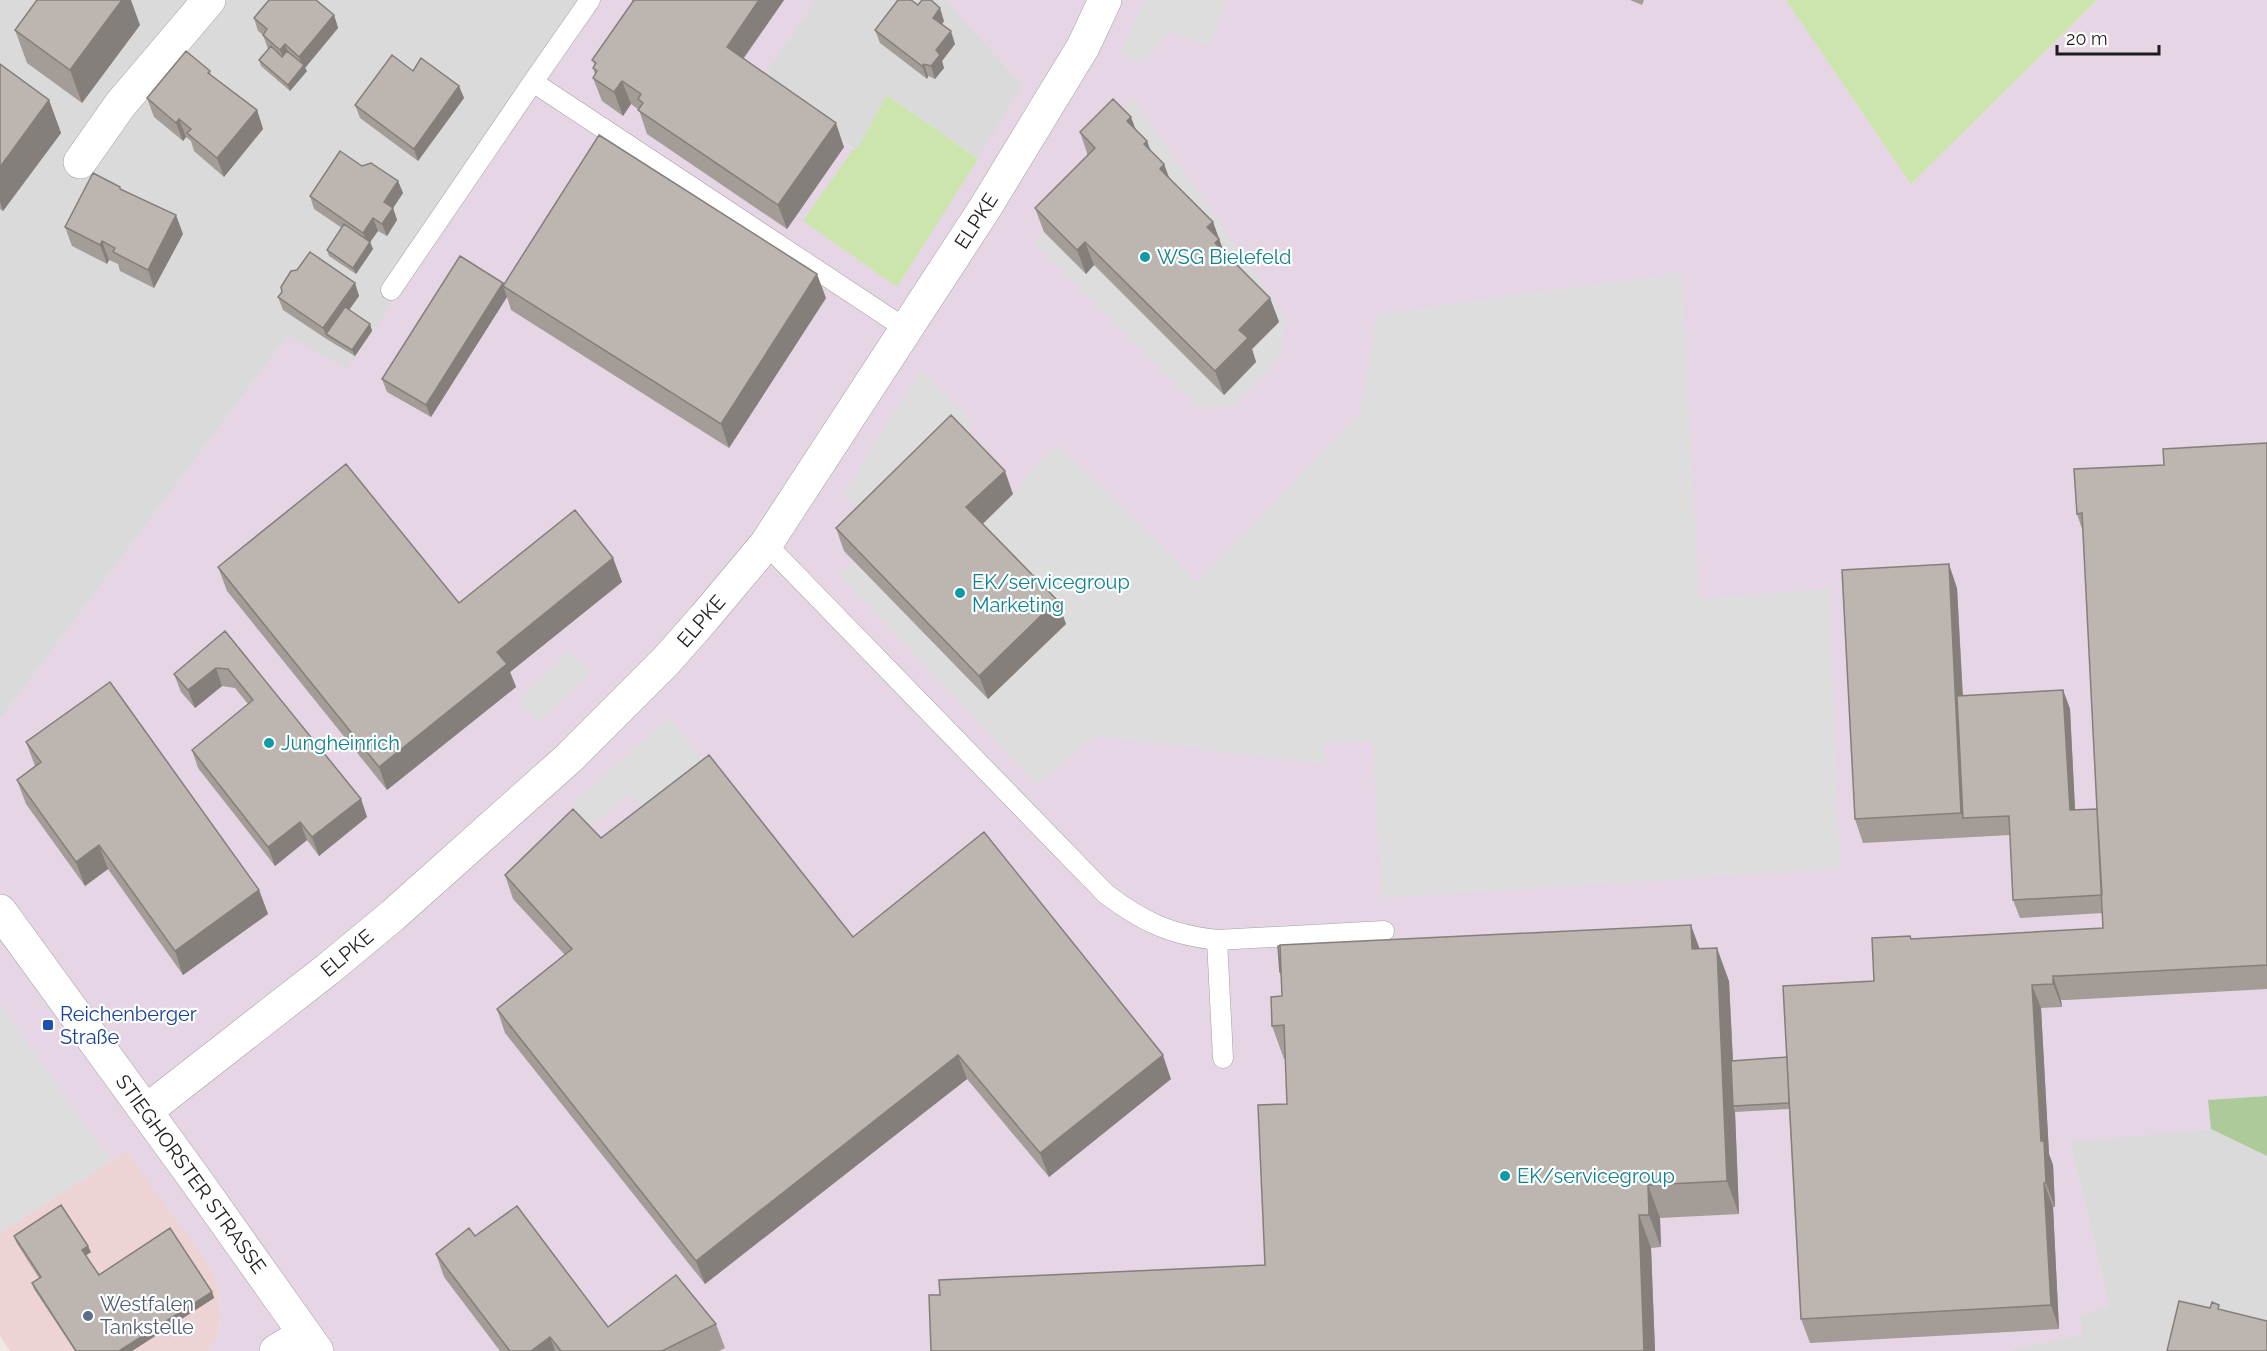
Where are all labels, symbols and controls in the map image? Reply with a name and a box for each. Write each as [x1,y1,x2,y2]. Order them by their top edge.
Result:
scale bar [2057,18,2159,56]
text: 20 m [2066,28,2108,49]
street label: ELPKE [949,189,1003,253]
place label: WSG Bielefeld [1157,245,1292,269]
marker: WSG Bielefeld [1138,250,1152,264]
place label: EK/servicegroup Marketing [972,570,1130,617]
marker: EK/servicegroup Marketing [953,586,967,600]
street label: ELPKE [672,590,730,652]
place label: Jungheinrich [281,731,400,755]
marker: Jungheinrich [262,736,276,750]
street label: ELPKE [316,924,378,982]
place label: Reichenberger Straße [60,1002,197,1049]
marker: Reichenberger Straße [41,1018,55,1032]
street label: STIEGHORSTER STRASSE [111,1070,271,1278]
place label: EK/servicegroup [1517,1164,1675,1188]
marker: EK/servicegroup [1498,1169,1512,1183]
place label: Westfalen Tankstelle [100,1292,194,1339]
marker: Westfalen Tankstelle [81,1309,95,1323]

